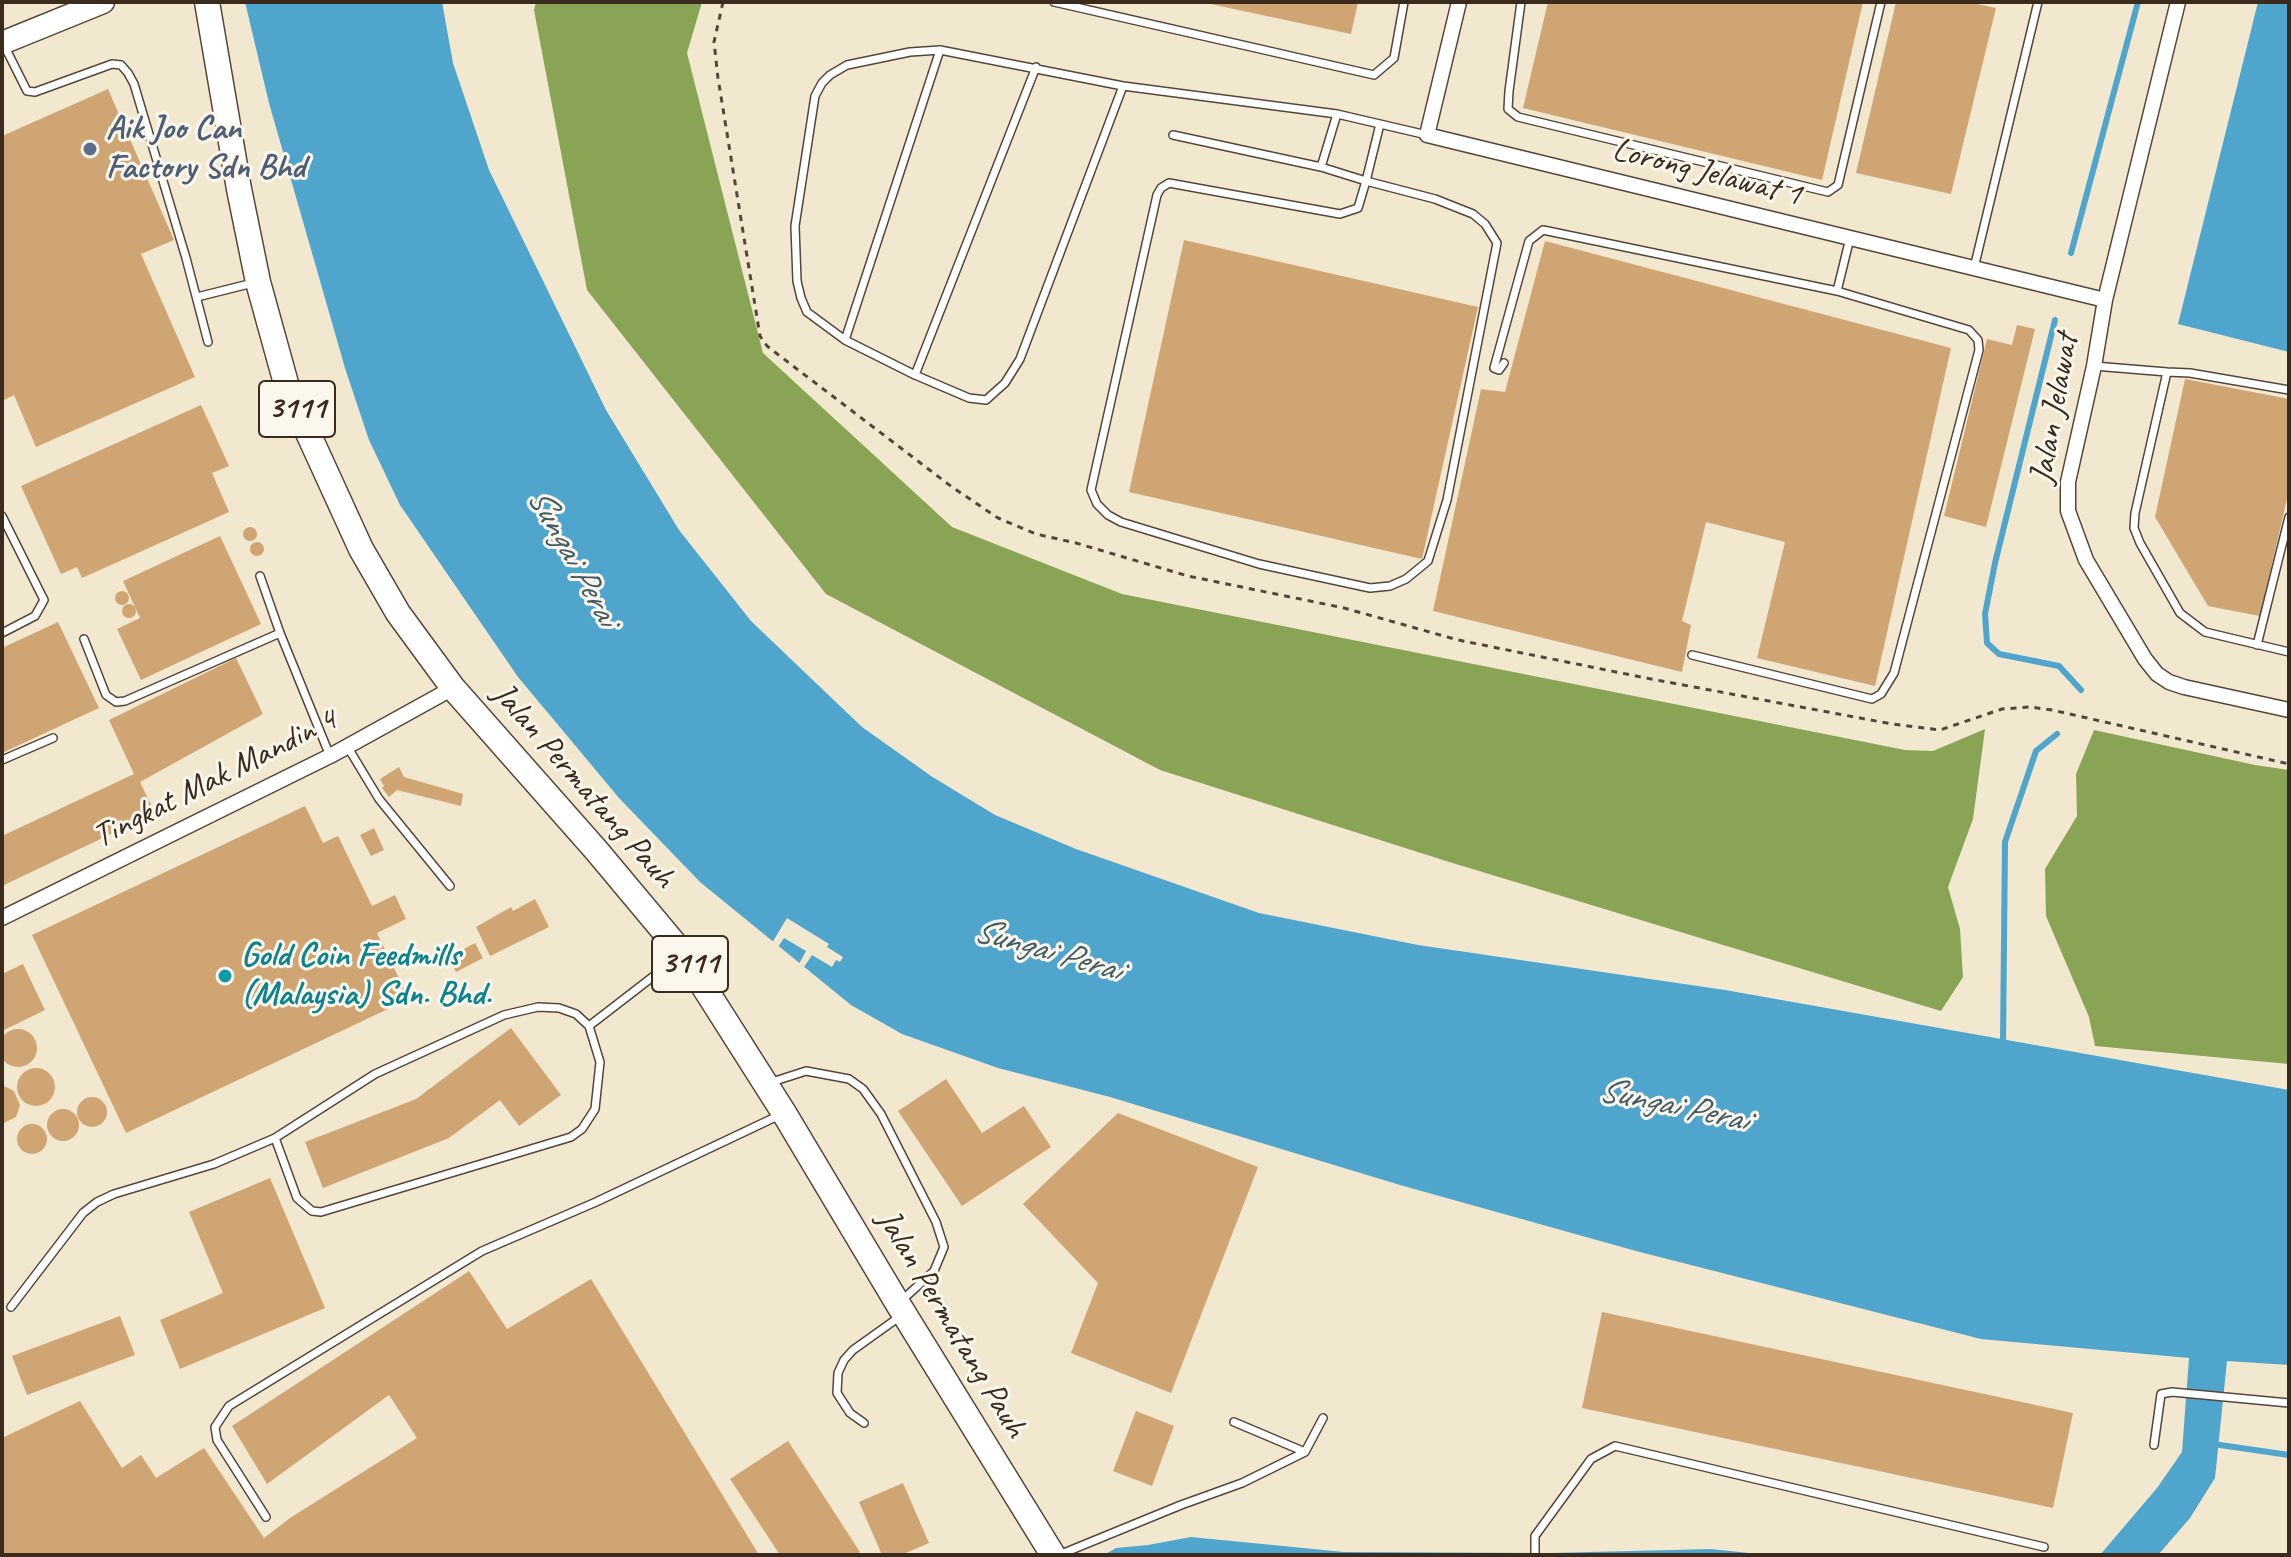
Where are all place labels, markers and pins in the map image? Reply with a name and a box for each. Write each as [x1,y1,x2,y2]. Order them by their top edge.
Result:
place label: Aik Joo Can Factory Sdn Bhd [106,109,305,188]
marker: Aik Joo Can Factory Sdn Bhd [81,140,99,158]
place label: Gold Coin Feedmills (Malaysia) Sdn. Bhd. [241,936,491,1016]
marker: Gold Coin Feedmills (Malaysia) Sdn. Bhd. [216,967,234,985]

